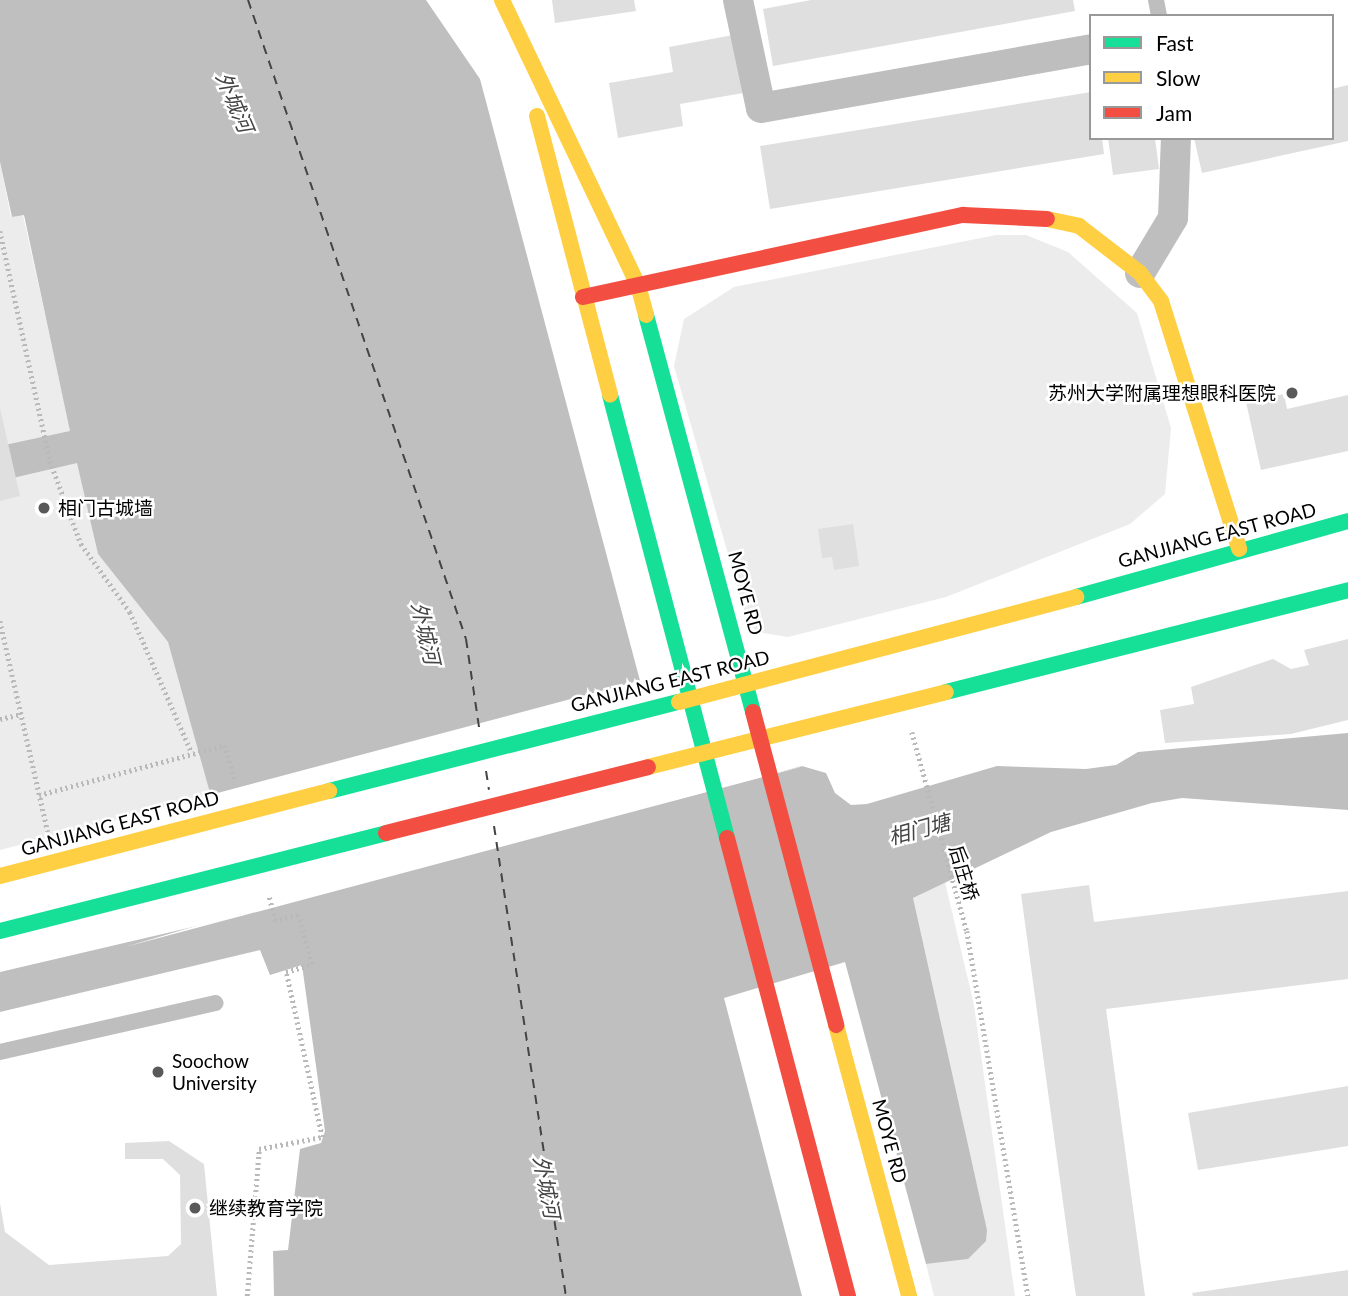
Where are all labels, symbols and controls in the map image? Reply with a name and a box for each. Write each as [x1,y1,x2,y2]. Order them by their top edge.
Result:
legend [1089,14,1334,140]
text: Fast [1156,30,1193,55]
text: Slow [1156,65,1200,90]
water label: 外城河 [211,68,259,136]
text: Jam [1156,100,1192,125]
place label: 苏州大学附属理想眼科医院 [1048,382,1276,404]
marker: 苏州大学附属理想眼科医院 [1282,383,1302,403]
place label: 相门古城墙 [58,497,153,519]
street label: GANJIANG EAST ROAD [1115,497,1319,573]
marker: 相门古城墙 [36,500,52,516]
street label: MOYE RD [724,548,768,638]
water label: 外城河 [407,599,445,667]
street label: GANJIANG EAST ROAD [568,645,772,717]
street label: GANJIANG EAST ROAD [18,785,222,861]
water label: 相门塘 [885,809,953,849]
street label: 后庄桥 [945,842,983,904]
place label: Soochow University [172,1050,257,1094]
marker: Soochow University [150,1064,166,1080]
street label: MOYE RD [868,1096,912,1186]
water label: 外城河 [529,1154,565,1220]
place label: 继续教育学院 [209,1197,323,1219]
marker: 继续教育学院 [187,1200,203,1216]

